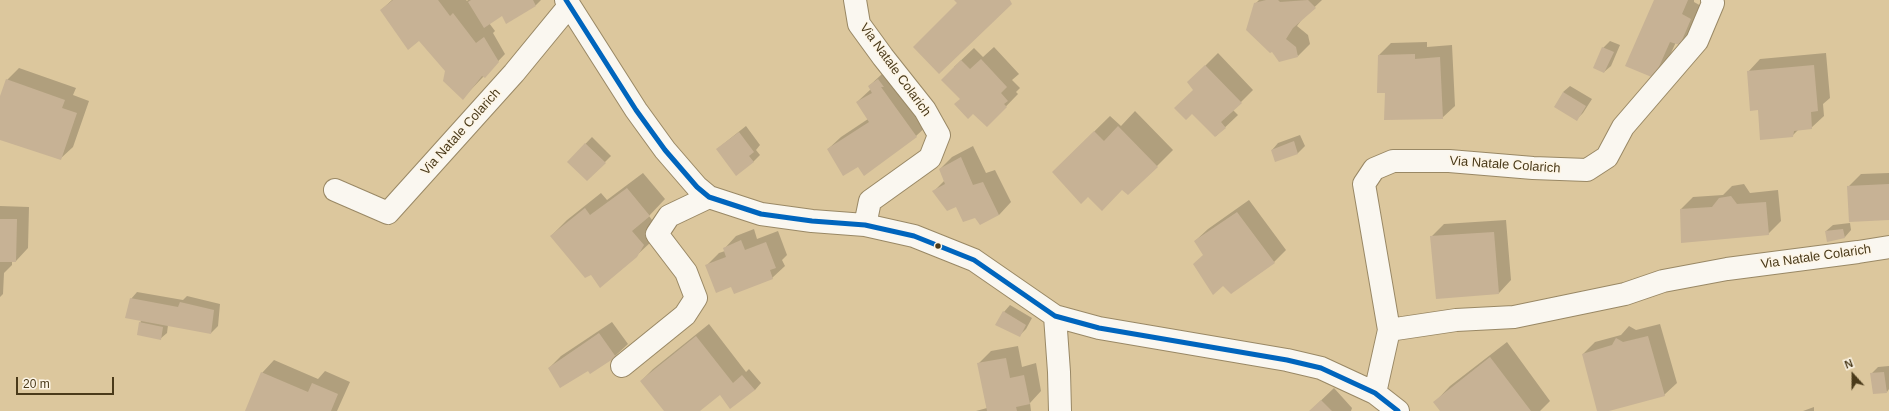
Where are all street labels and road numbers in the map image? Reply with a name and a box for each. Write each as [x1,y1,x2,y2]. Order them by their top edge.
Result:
street label: Via Natale Colarich [856,20,934,120]
street label: Via Natale Colarich [418,86,504,178]
street label: Via Natale Colarich [1449,153,1561,177]
street label: Via Natale Colarich [1760,242,1872,272]

